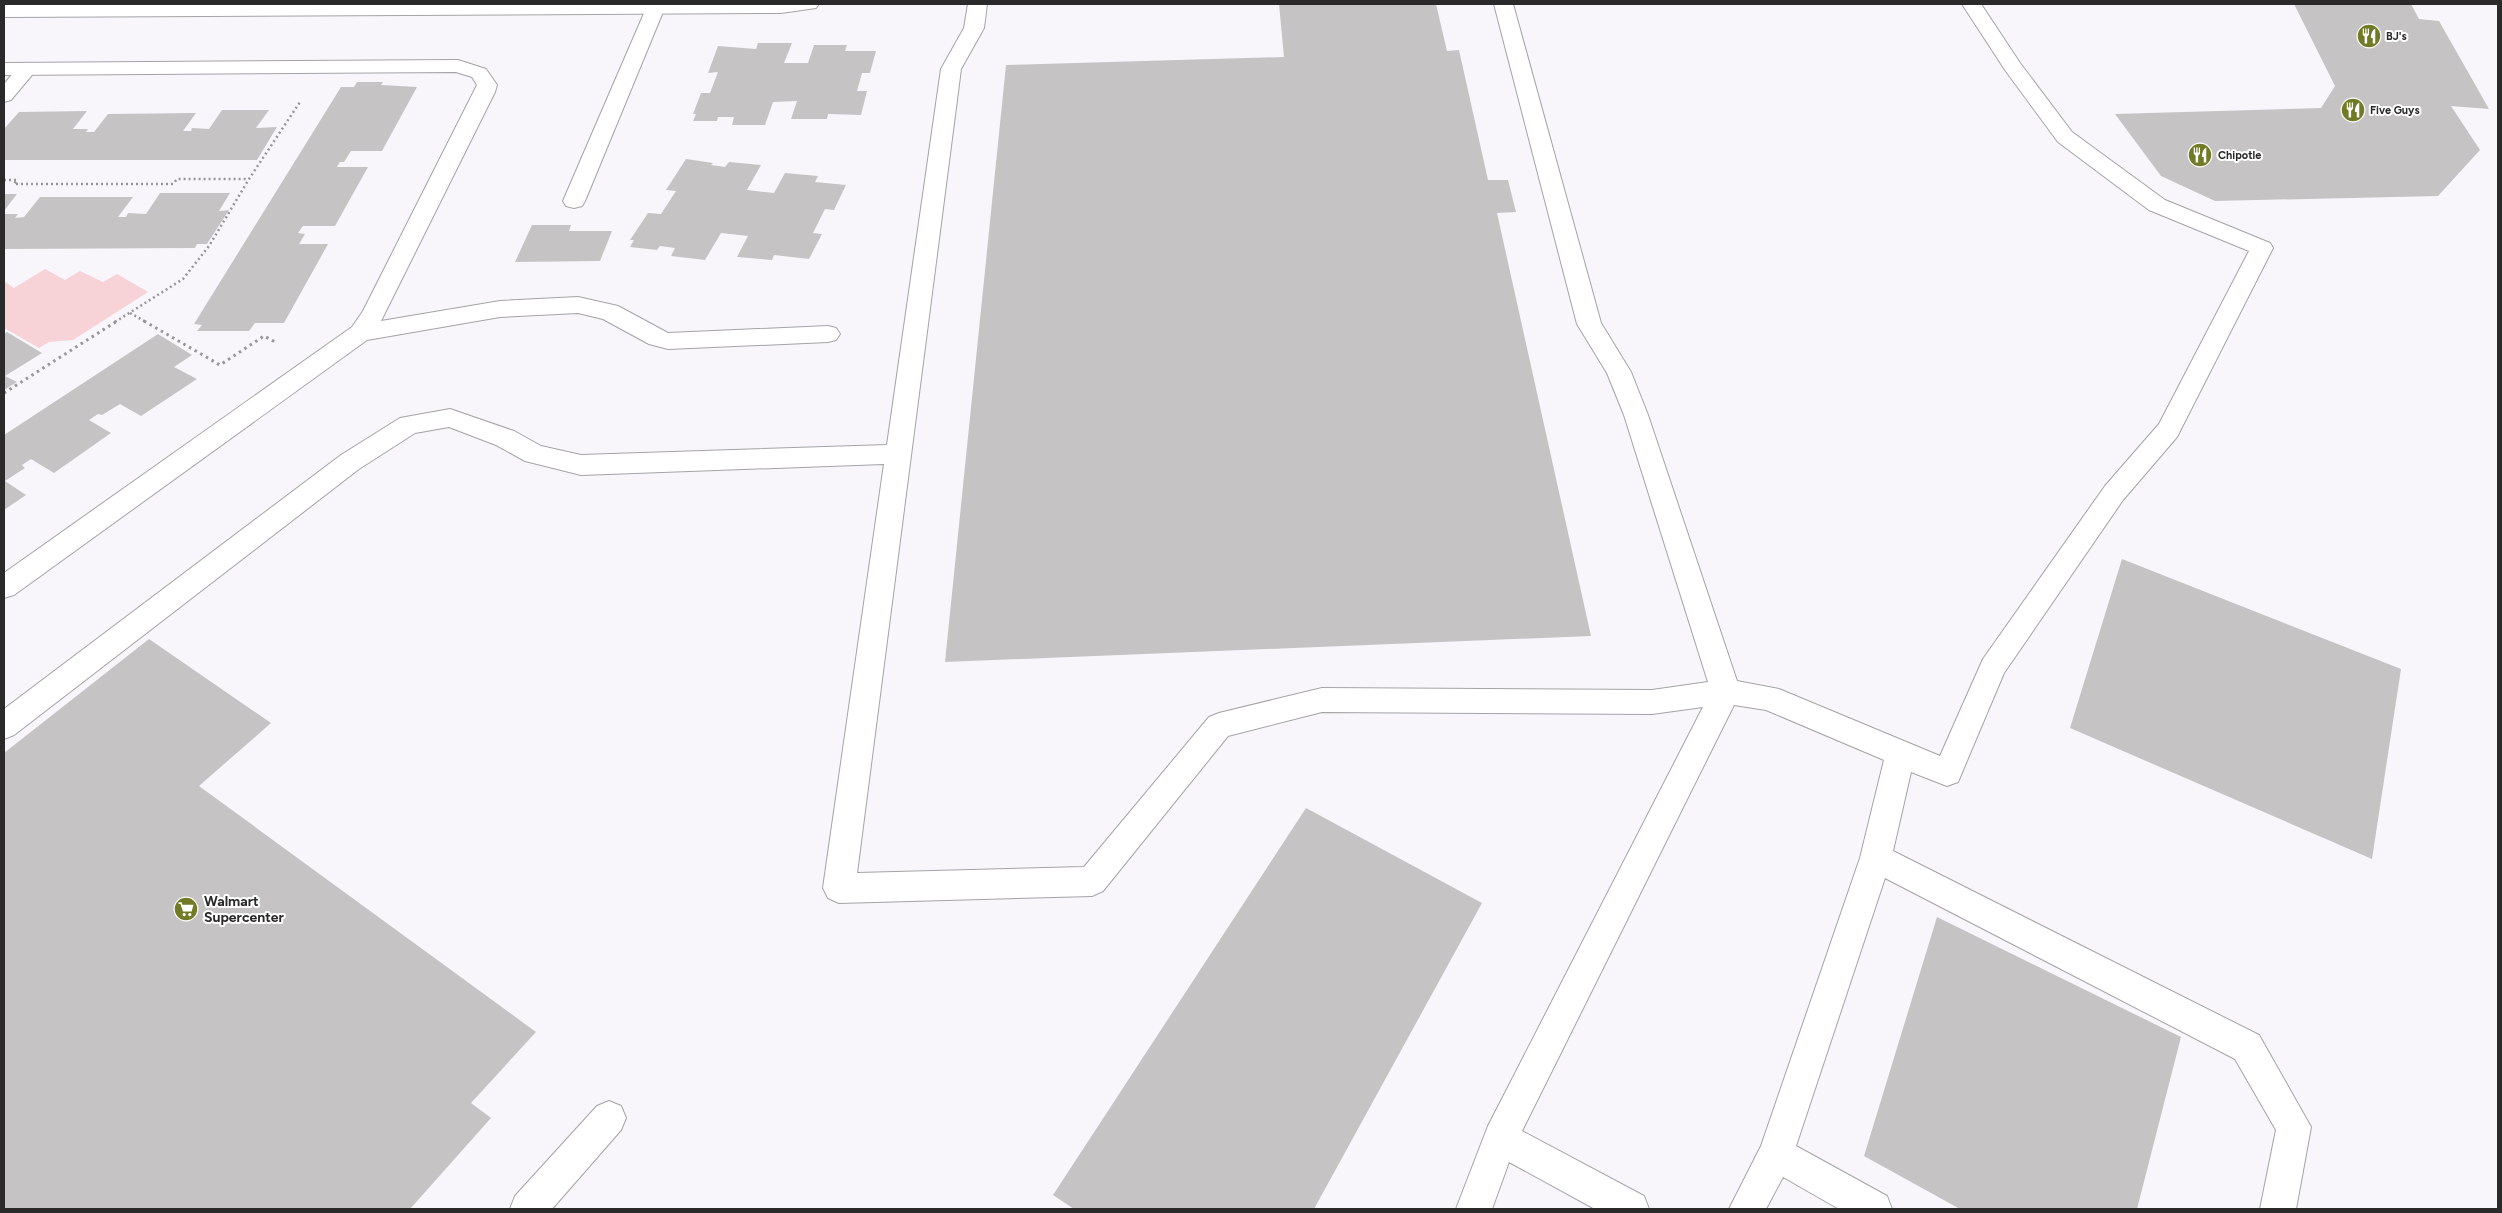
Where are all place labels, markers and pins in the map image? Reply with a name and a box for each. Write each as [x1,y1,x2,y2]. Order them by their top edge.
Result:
restaurant icon: BJ's [2356,23,2382,49]
place label: BJ's [2386,30,2407,43]
restaurant icon: Five Guys [2340,97,2366,123]
place label: Five Guys [2370,104,2420,117]
restaurant icon: Chipotle [2187,142,2213,168]
place label: Chipotle [2218,149,2261,162]
place label: Walmart Supercenter [204,893,285,926]
supermarket icon: Walmart Supercenter [173,896,199,922]

